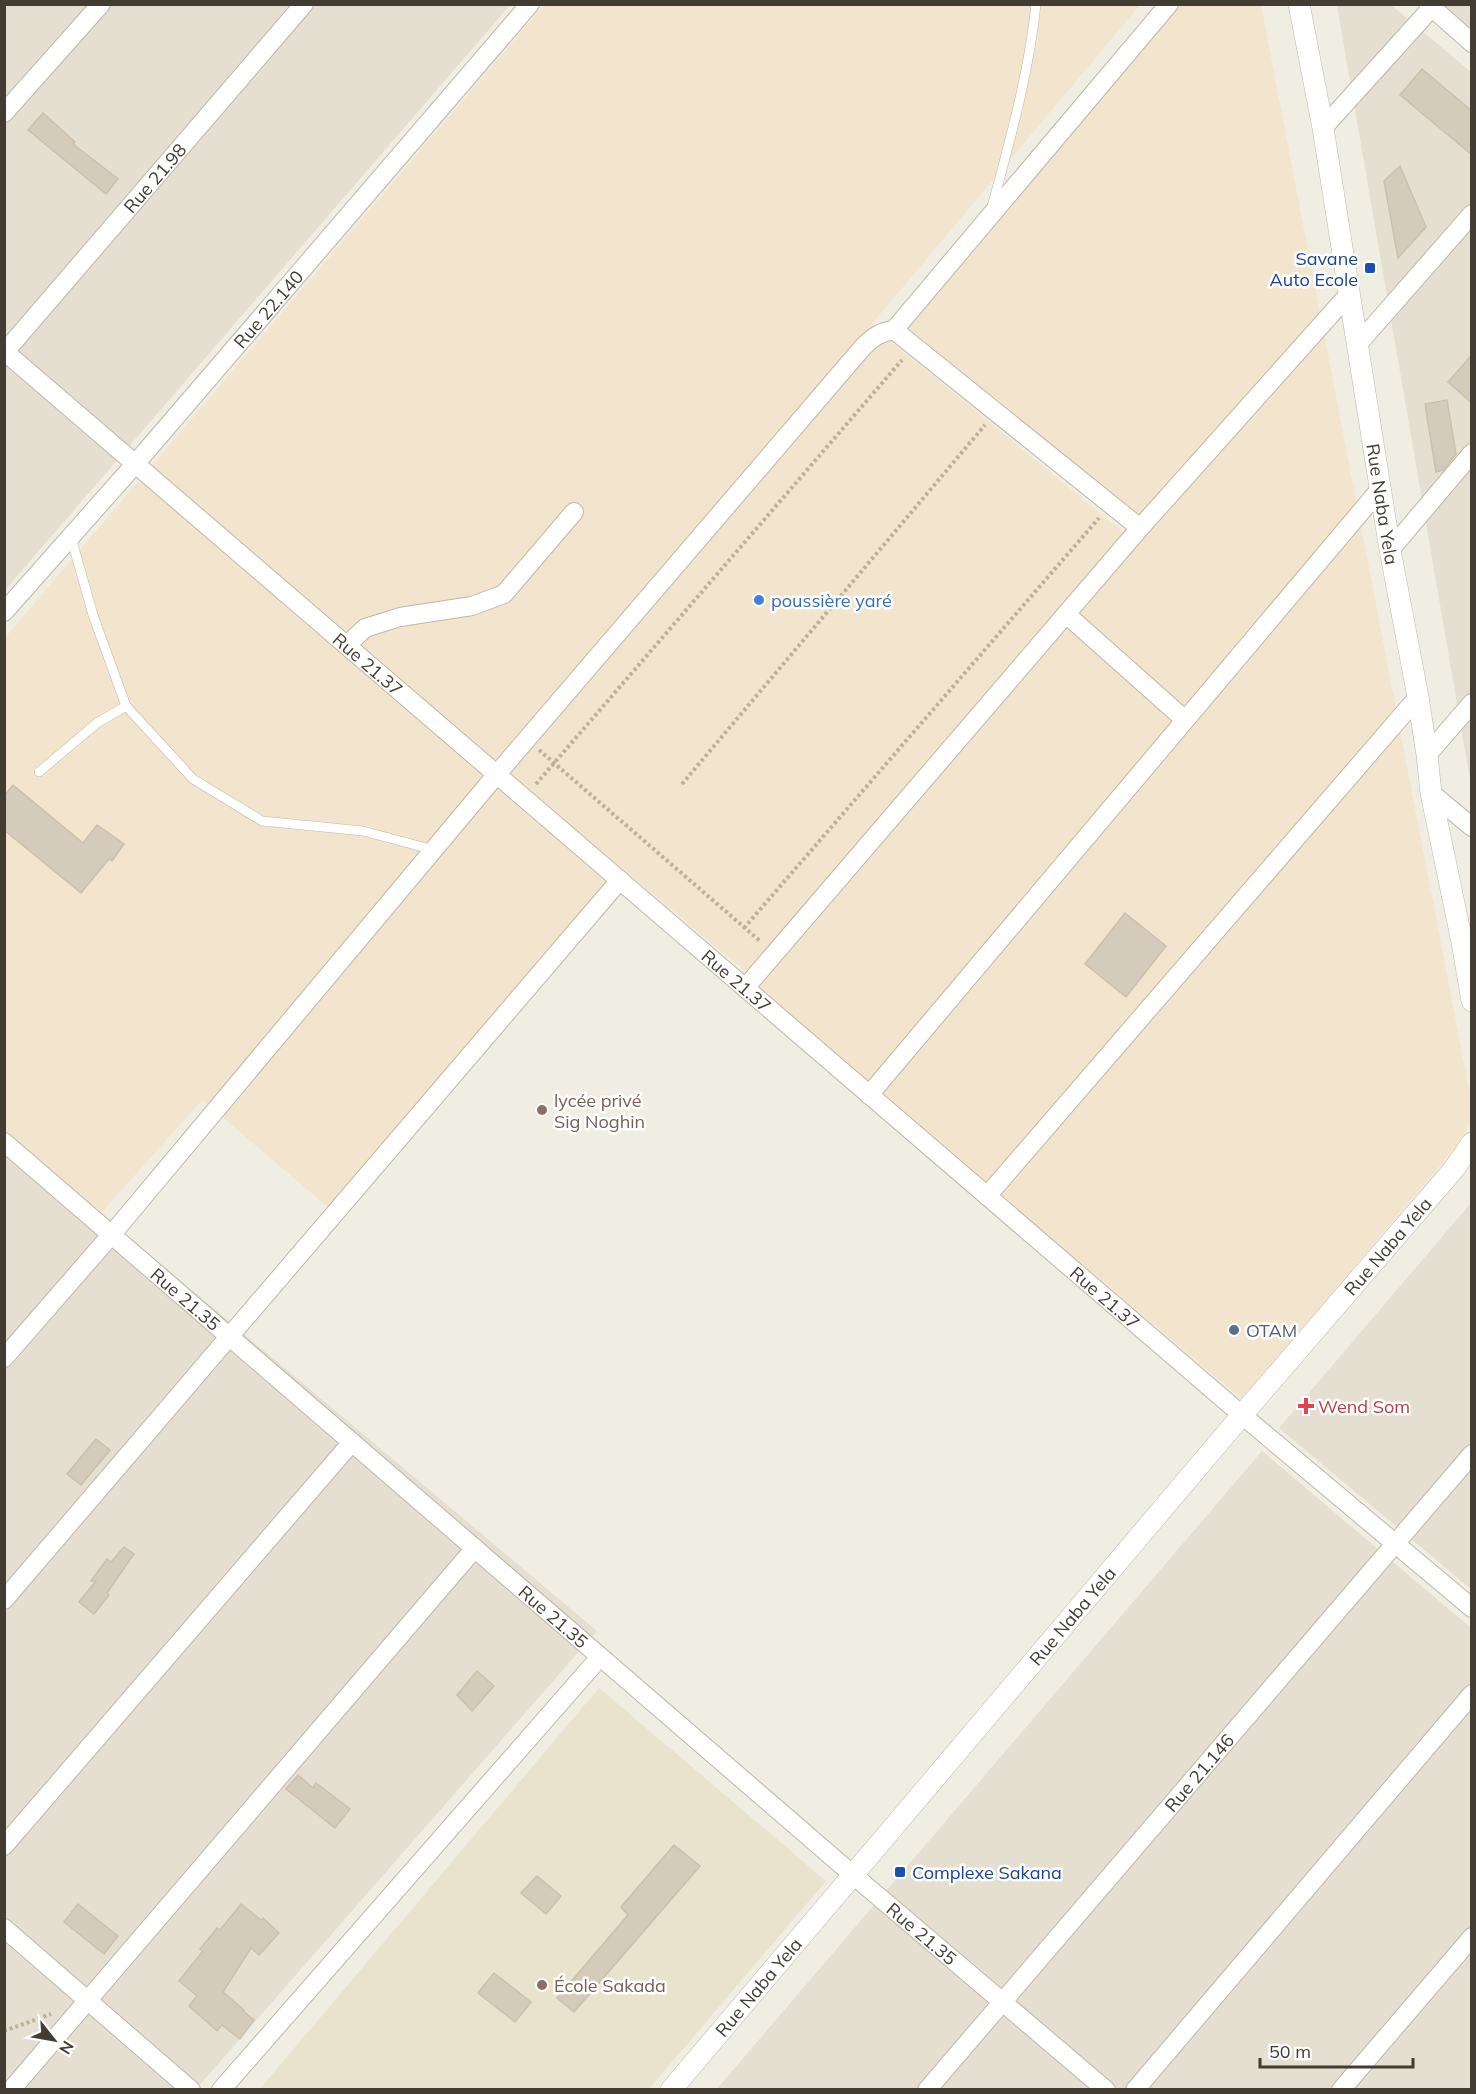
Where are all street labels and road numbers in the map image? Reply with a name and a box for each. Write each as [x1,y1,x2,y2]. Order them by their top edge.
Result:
street label: Rue 21.98 [118,138,191,217]
street label: Rue 22.140 [228,265,308,353]
street label: Rue Naba Yela [1362,442,1404,566]
street label: Rue 21.37 [328,628,408,700]
street label: Rue 21.37 [697,944,776,1017]
street label: Rue Naba Yela [1339,1192,1436,1300]
street label: Rue 21.37 [1066,1261,1145,1334]
street label: Rue 21.35 [146,1262,225,1335]
street label: Rue Naba Yela [1024,1562,1120,1670]
street label: Rue 21.35 [514,1580,593,1653]
street label: Rue 21.146 [1159,1729,1239,1816]
street label: Rue 21.35 [882,1897,962,1970]
street label: Rue Naba Yela [710,1933,806,2041]

